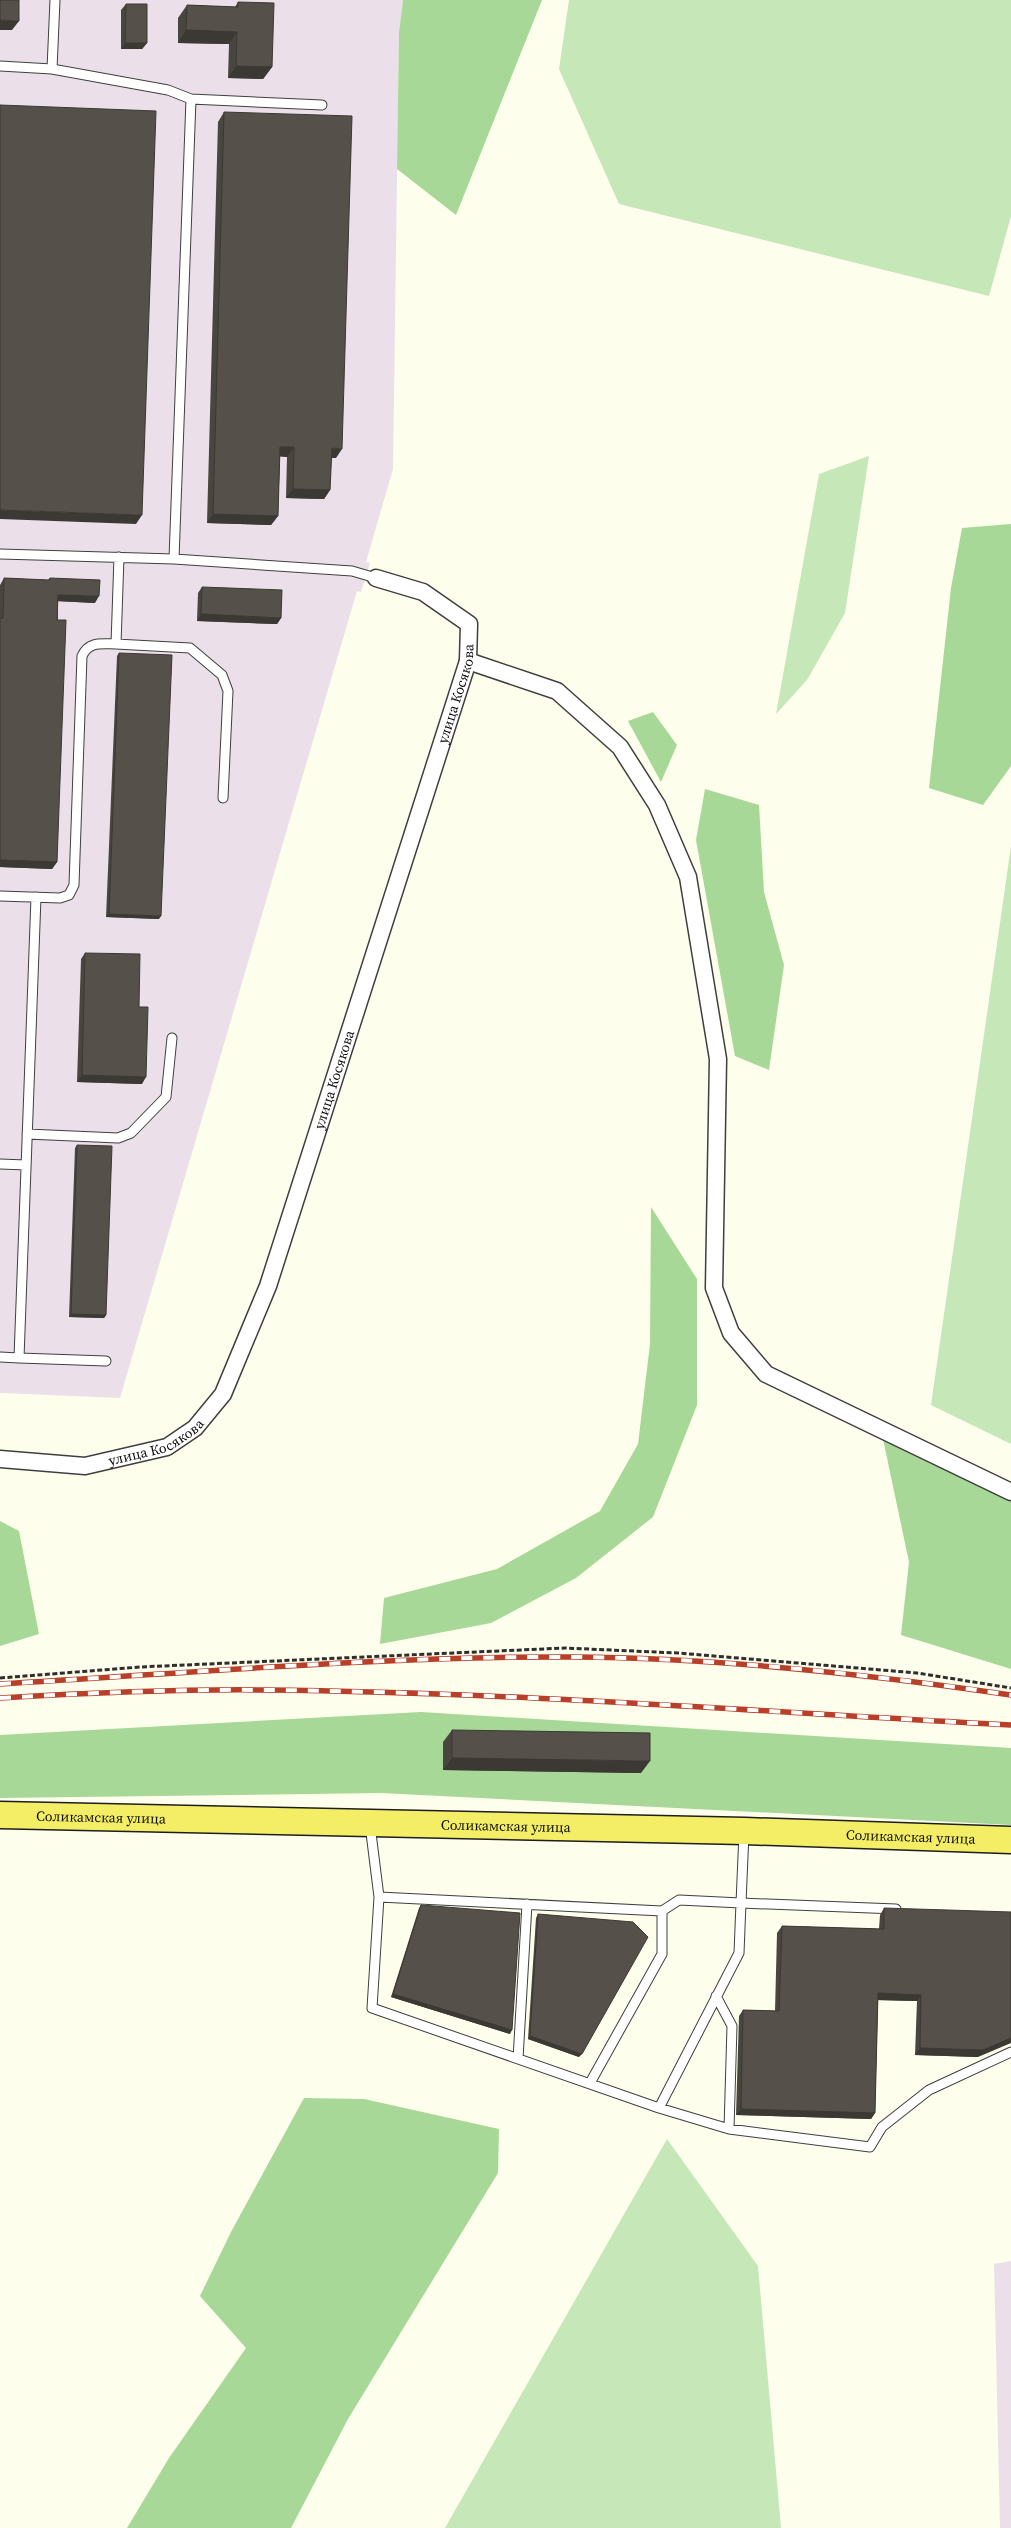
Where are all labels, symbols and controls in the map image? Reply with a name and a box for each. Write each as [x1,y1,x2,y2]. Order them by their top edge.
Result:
street label: улица Косякова [432,643,478,746]
street label: улица Косякова [309,1027,360,1132]
street label: улица Косякова [106,1414,209,1470]
street label: Соликамская улица [36,1806,167,1829]
street label: Соликамская улица [441,1814,572,1837]
street label: Соликамская улица [845,1824,977,1849]

